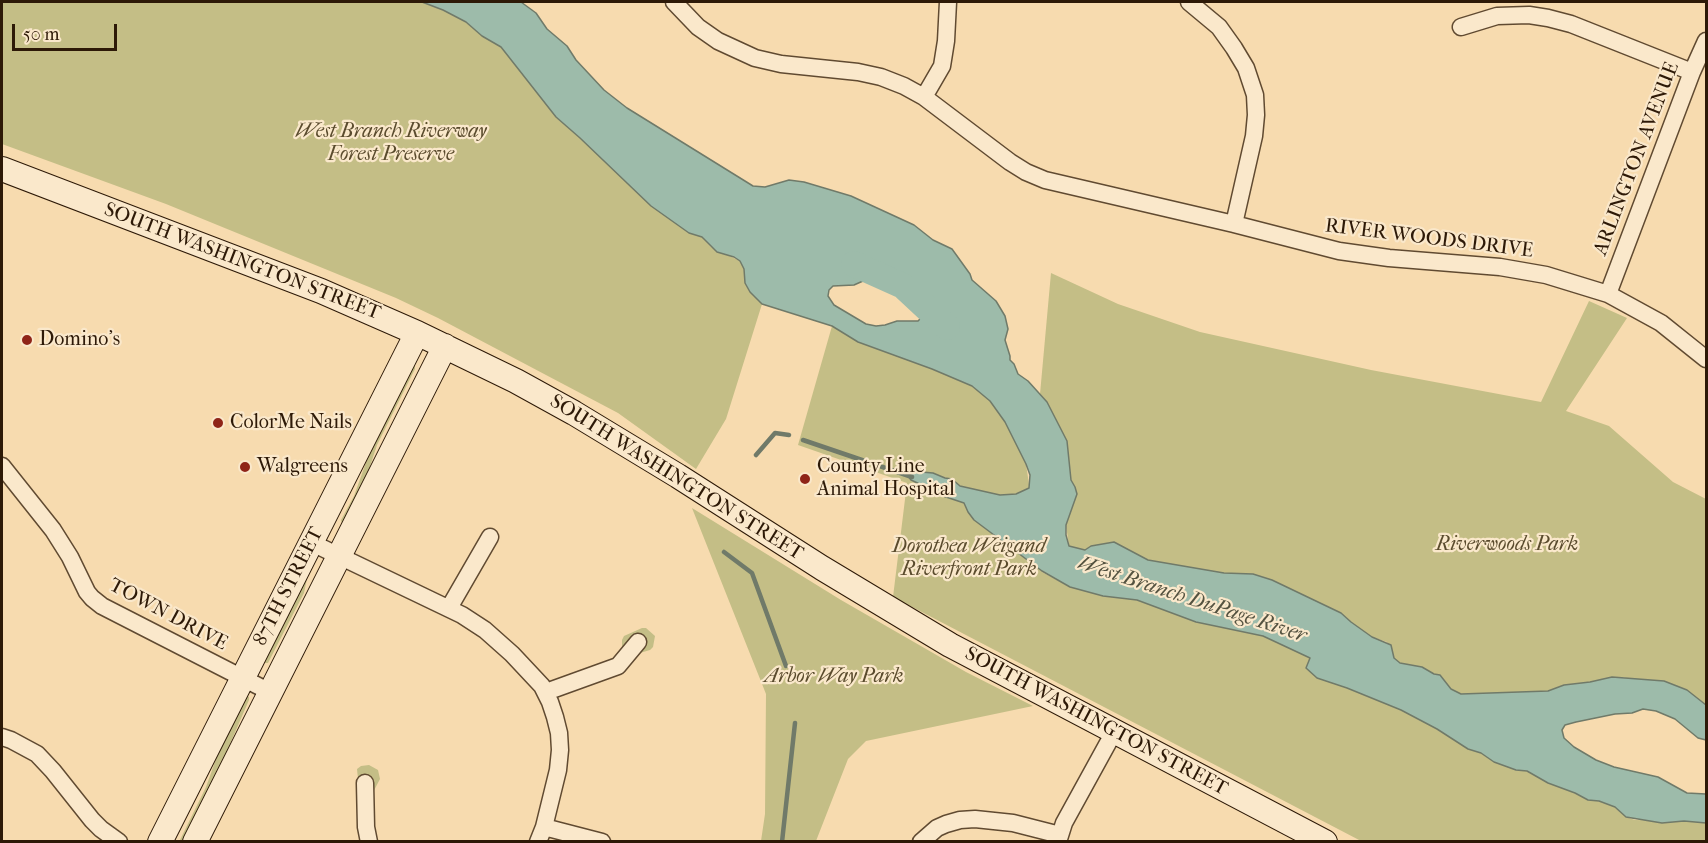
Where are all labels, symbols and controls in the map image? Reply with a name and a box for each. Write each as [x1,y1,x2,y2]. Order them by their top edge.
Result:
scale bar [15,12,120,50]
text: 50 m [23,24,59,45]
street label: ARLINGTON AVENUE [1589,59,1685,259]
park label: West Branch Riverway Forest Preserve [295,120,487,167]
street label: SOUTH WASHINGTON STREET [100,198,384,326]
street label: RIVER WOODS DRIVE [1324,214,1534,264]
place label: Domino's [39,328,120,352]
marker: Domino's [20,333,34,347]
street label: SOUTH WASHINGTON STREET [545,390,807,566]
place label: ColorMe Nails [230,411,352,435]
marker: ColorMe Nails [211,416,225,430]
place label: Walgreens [257,455,348,479]
place label: County Line Animal Hospital [817,455,955,502]
marker: Walgreens [238,460,252,474]
marker: County Line Animal Hospital [798,472,812,486]
street label: 87TH STREET [249,524,329,650]
park label: Riverwoods Park [1436,533,1578,557]
park label: Dorothea Weigand Riverfront Park [892,535,1046,582]
water label: West Branch DuPage River [1074,551,1310,649]
street label: TOWN DRIVE [105,574,231,656]
street label: SOUTH WASHINGTON STREET [961,642,1231,802]
park label: Arbor Way Park [764,665,904,689]

